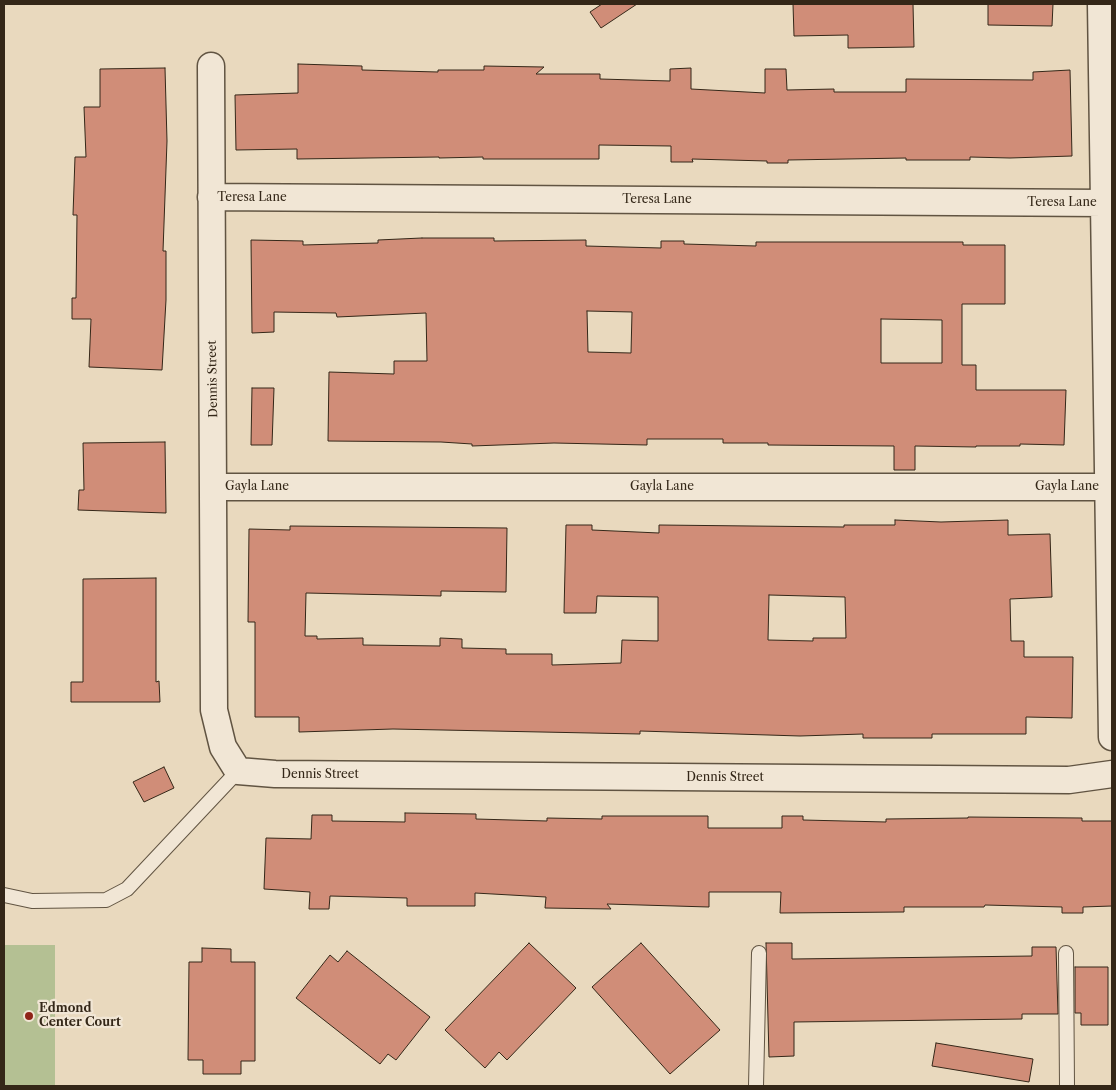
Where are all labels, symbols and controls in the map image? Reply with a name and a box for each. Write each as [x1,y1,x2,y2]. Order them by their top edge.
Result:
street label: Teresa Lane [217,191,287,205]
street label: Teresa Lane [622,193,692,207]
street label: Teresa Lane [1027,196,1097,210]
street label: Dennis Street [205,340,221,418]
street label: Gayla Lane [225,480,289,494]
street label: Gayla Lane [630,480,694,494]
street label: Gayla Lane [1035,480,1099,494]
street label: Dennis Street [281,768,359,782]
street label: Dennis Street [686,771,764,785]
place label: Edmond Center Court [39,1002,121,1030]
marker: Edmond Center Court [23,1010,35,1022]

